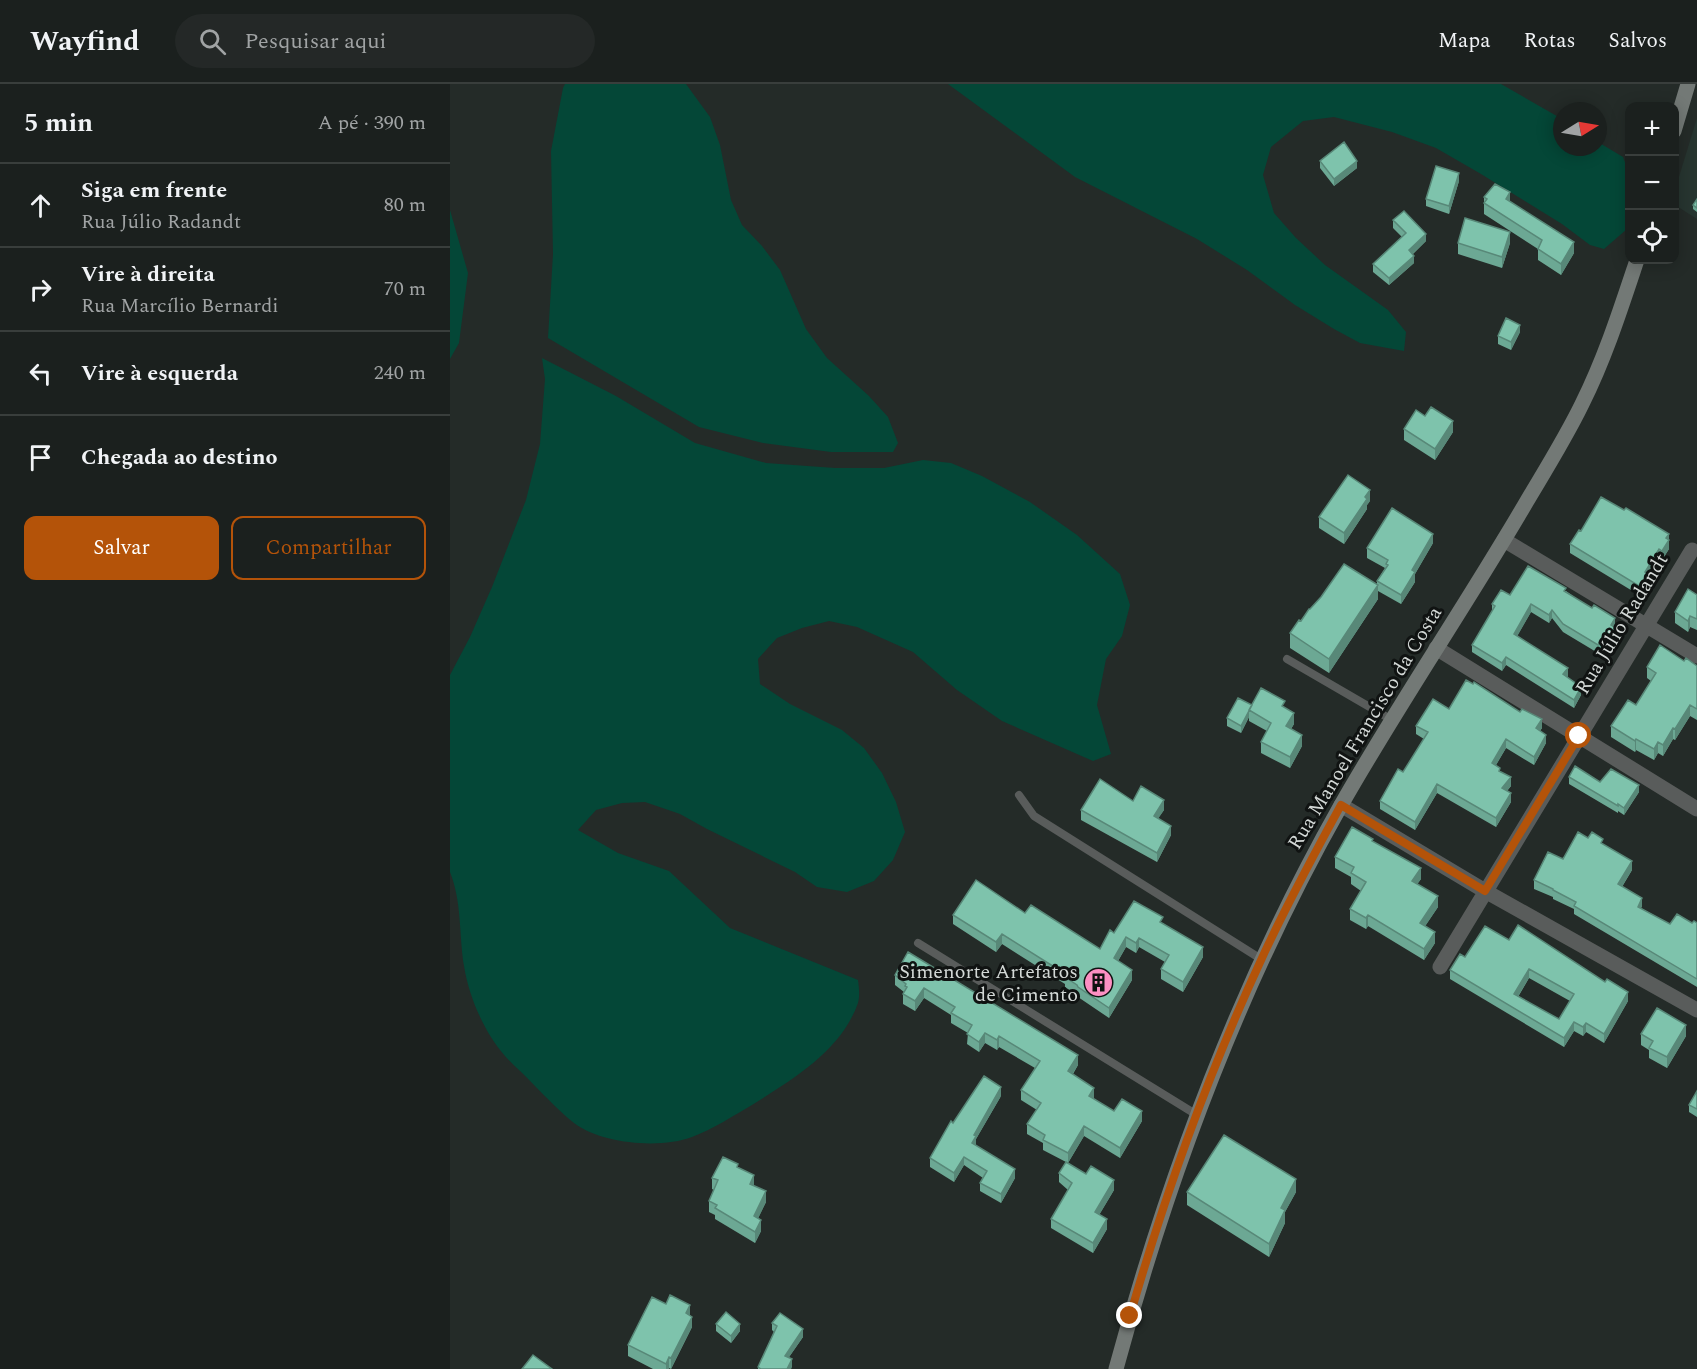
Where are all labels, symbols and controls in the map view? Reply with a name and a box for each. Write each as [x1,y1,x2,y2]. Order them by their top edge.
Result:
search box [175,14,595,68]
text: Wayfind [30,20,139,63]
icon: search [196,25,229,58]
text: Pesquisar aqui [244,25,387,58]
text: Mapa [1438,25,1491,57]
text: Rotas [1524,25,1576,57]
text: Salvos [1609,25,1667,57]
north arrow [1553,102,1607,156]
map controls [1625,102,1679,264]
button: + [1625,102,1679,156]
text: 5 min [24,103,93,143]
text: A pé · 390 m [318,108,426,138]
button: − [1625,156,1679,210]
text: Siga em frente [81,174,227,207]
icon: ahead [24,189,57,222]
text: 80 m [384,190,426,220]
text: Rua Júlio Radandt [81,207,241,237]
button: locate [1625,210,1679,264]
text: Vire à direita [81,258,215,291]
icon: right [24,273,57,306]
text: 70 m [384,274,426,304]
text: Rua Marcílio Bernardi [81,291,279,321]
icon: left [24,357,57,390]
text: Vire à esquerda [81,357,238,390]
text: 240 m [374,358,426,388]
icon: arrive [24,441,57,474]
text: Chegada ao destino [81,441,278,474]
button: Salvar [24,516,219,580]
button: Compartilhar [231,516,426,580]
street label: Rua Júlio Radandt [1568,548,1676,700]
street label: Rua Manoel Francisco da Costa [1280,601,1450,855]
route start [1565,722,1591,748]
place label: Simenorte Artefatos de Cimento [899,957,1078,1010]
building icon: Simenorte Artefatos de Cimento [1083,967,1115,999]
route end [1116,1302,1142,1328]

